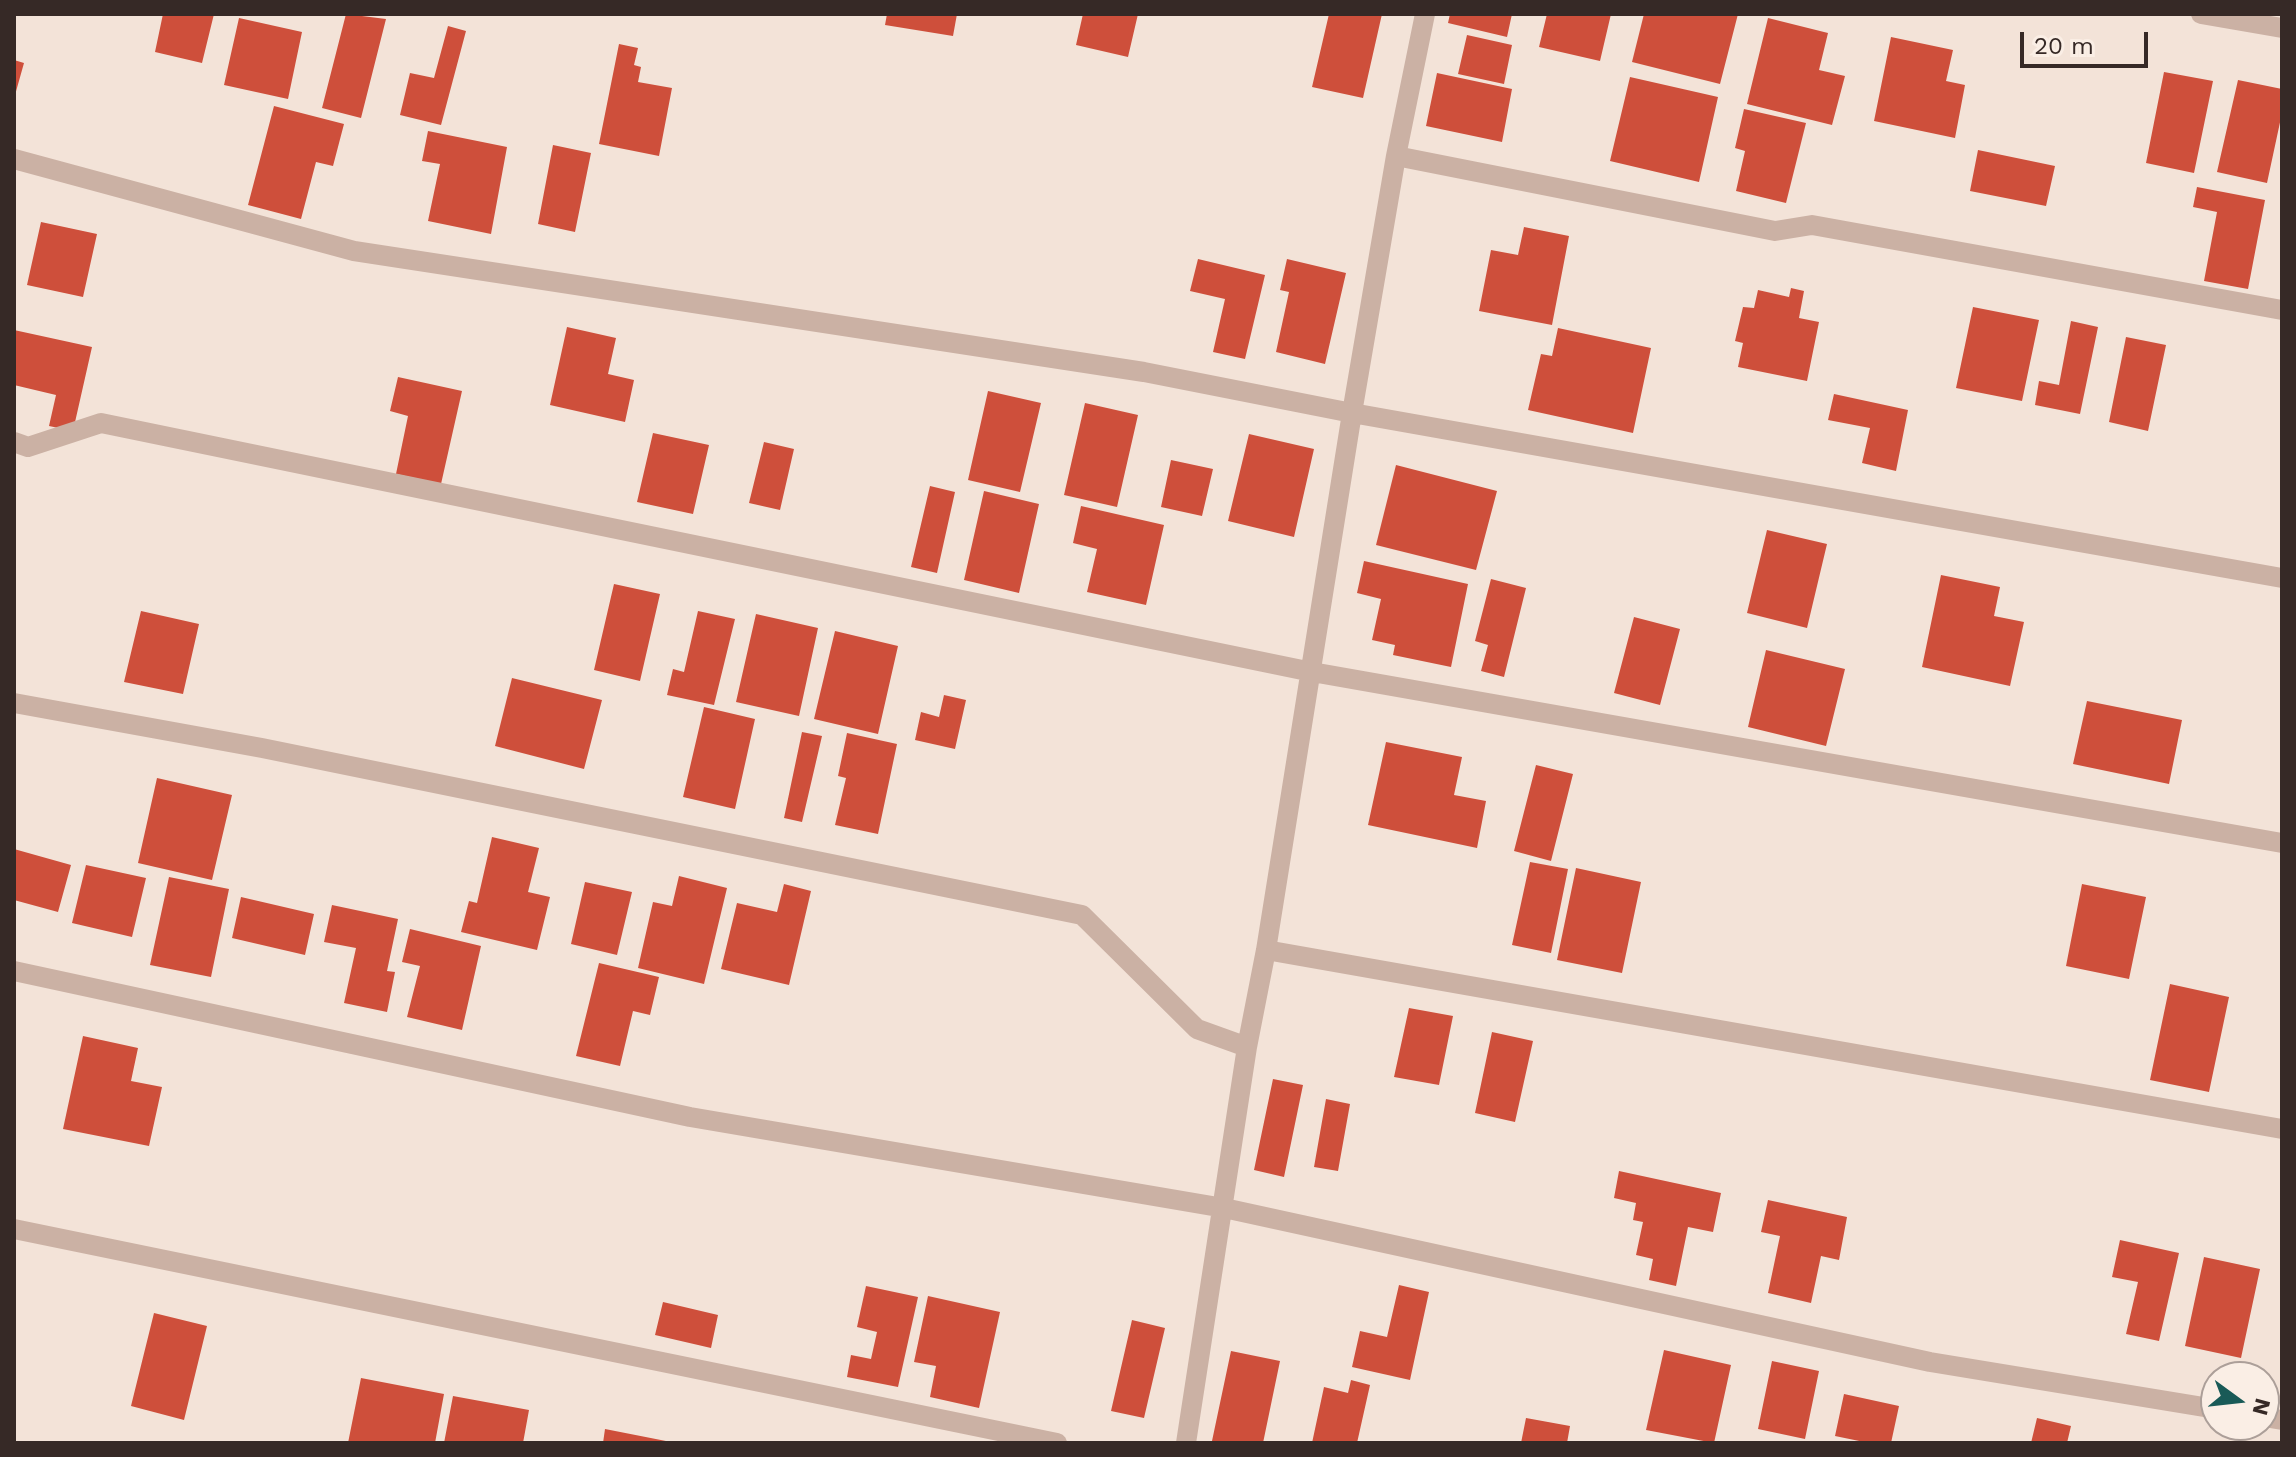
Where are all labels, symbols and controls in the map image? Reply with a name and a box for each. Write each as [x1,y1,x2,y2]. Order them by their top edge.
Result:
scale bar [2024,16,2152,66]
text: 20 m [2034,32,2094,60]
north arrow [2200,1361,2280,1441]
text: N [2248,1396,2276,1418]

